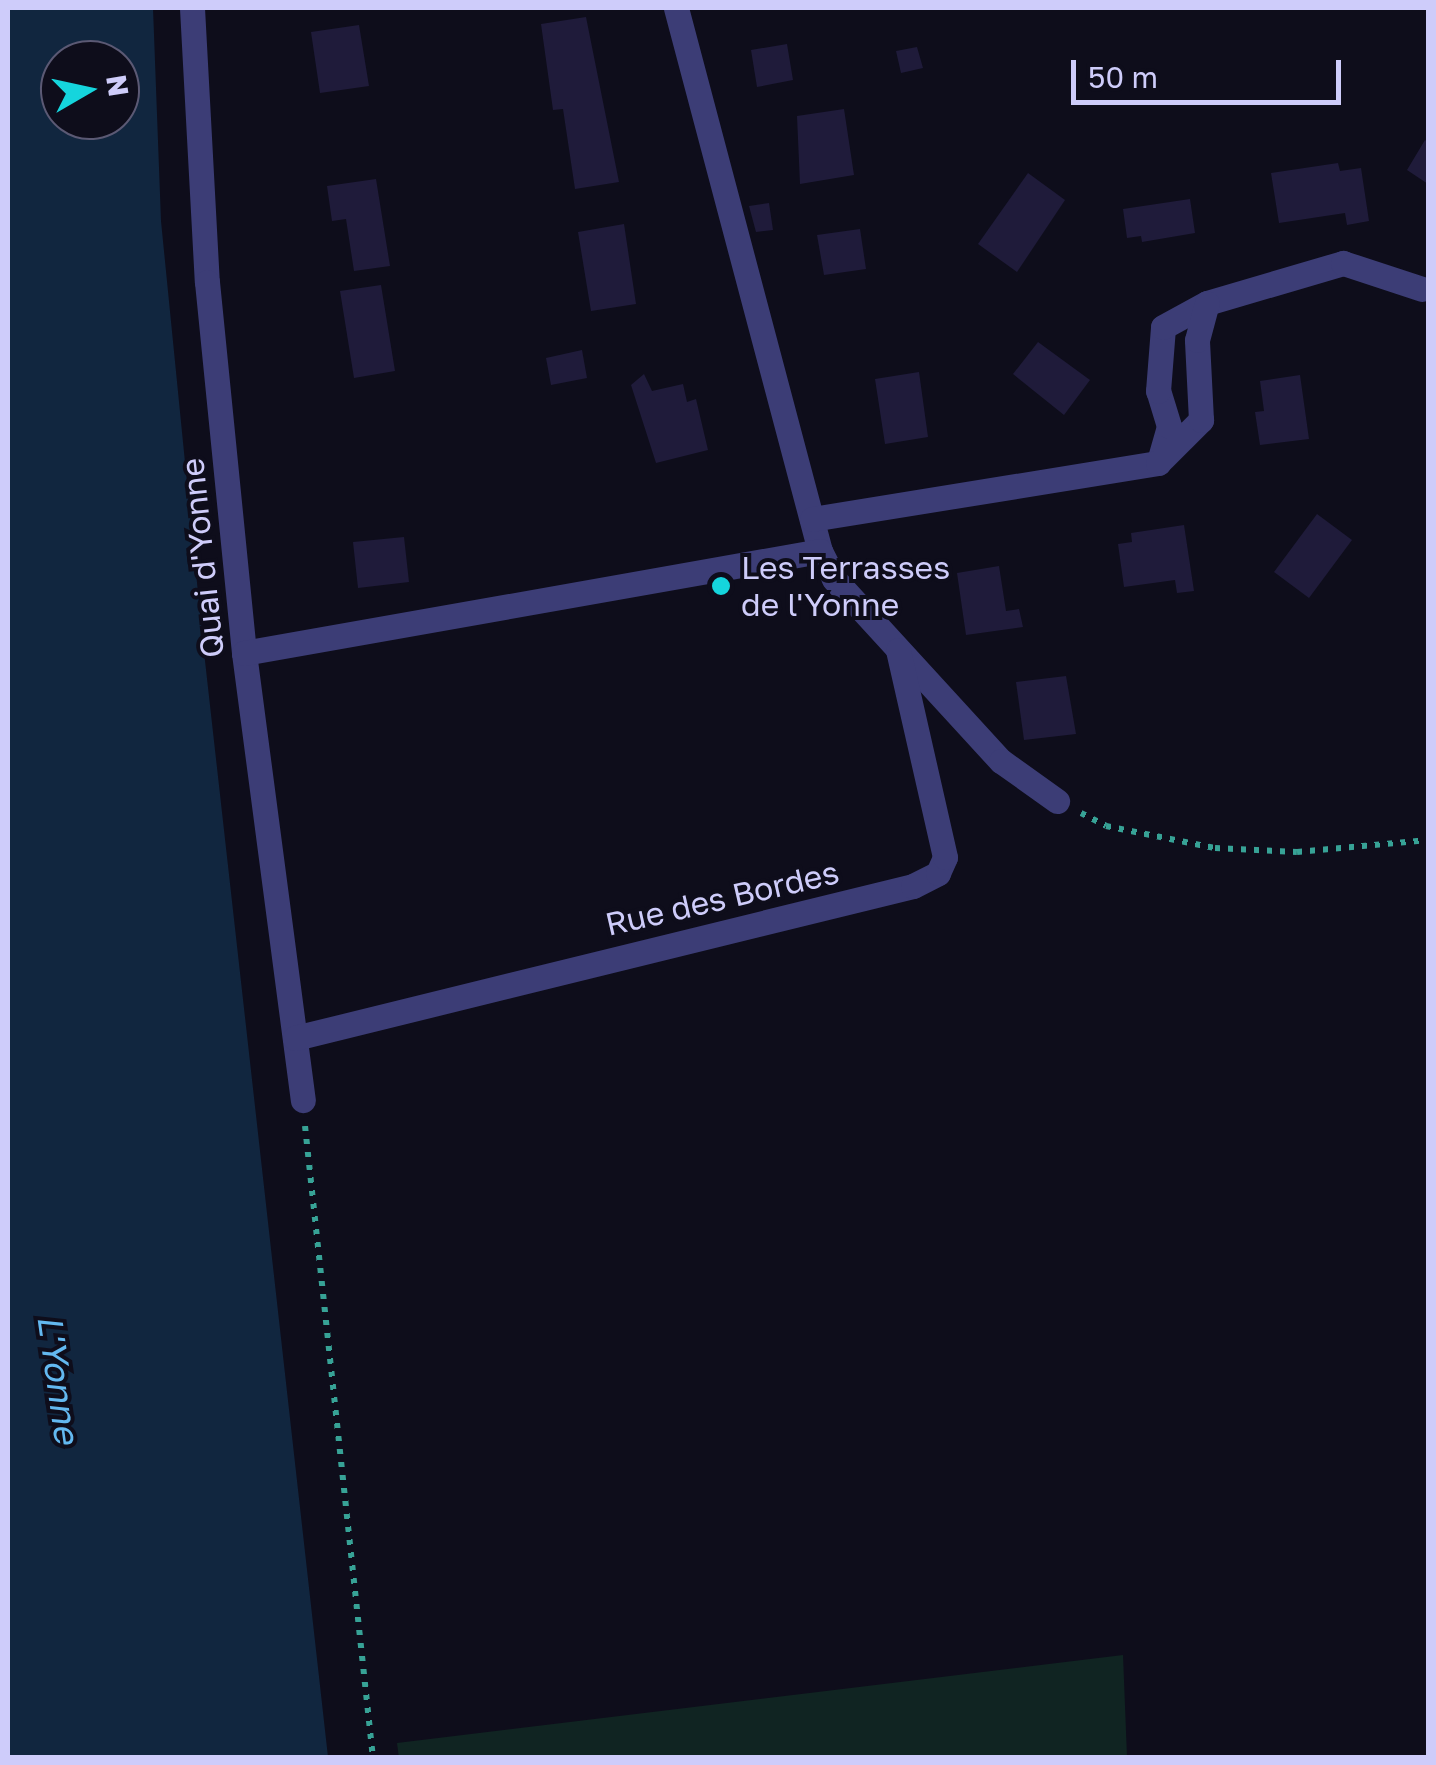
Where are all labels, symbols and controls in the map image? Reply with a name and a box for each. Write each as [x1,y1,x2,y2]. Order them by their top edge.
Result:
north arrow [40,40,140,140]
scale bar [1076,40,1346,102]
text: 50 m [1088,59,1158,95]
text: N [100,72,136,99]
street label: Quai d'Yonne [172,456,232,660]
place label: Les Terrasses de l'Yonne [741,549,950,624]
marker: Les Terrasses de l'Yonne [710,575,732,597]
street label: Rue des Bordes [602,852,842,944]
water label: L'Yonne [29,1312,89,1446]

